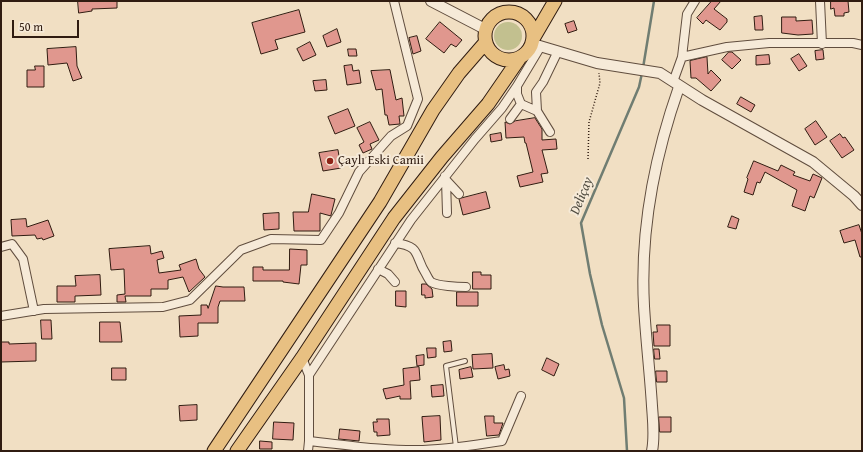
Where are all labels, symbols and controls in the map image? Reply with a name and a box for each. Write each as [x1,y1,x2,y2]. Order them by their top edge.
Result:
scale bar [14,12,81,38]
text: 50 m [19,18,43,35]
place label: Çaylı Eski Camii [338,153,424,169]
marker: Çaylı Eski Camii [325,156,335,166]
water label: Deliçay [567,175,597,217]

